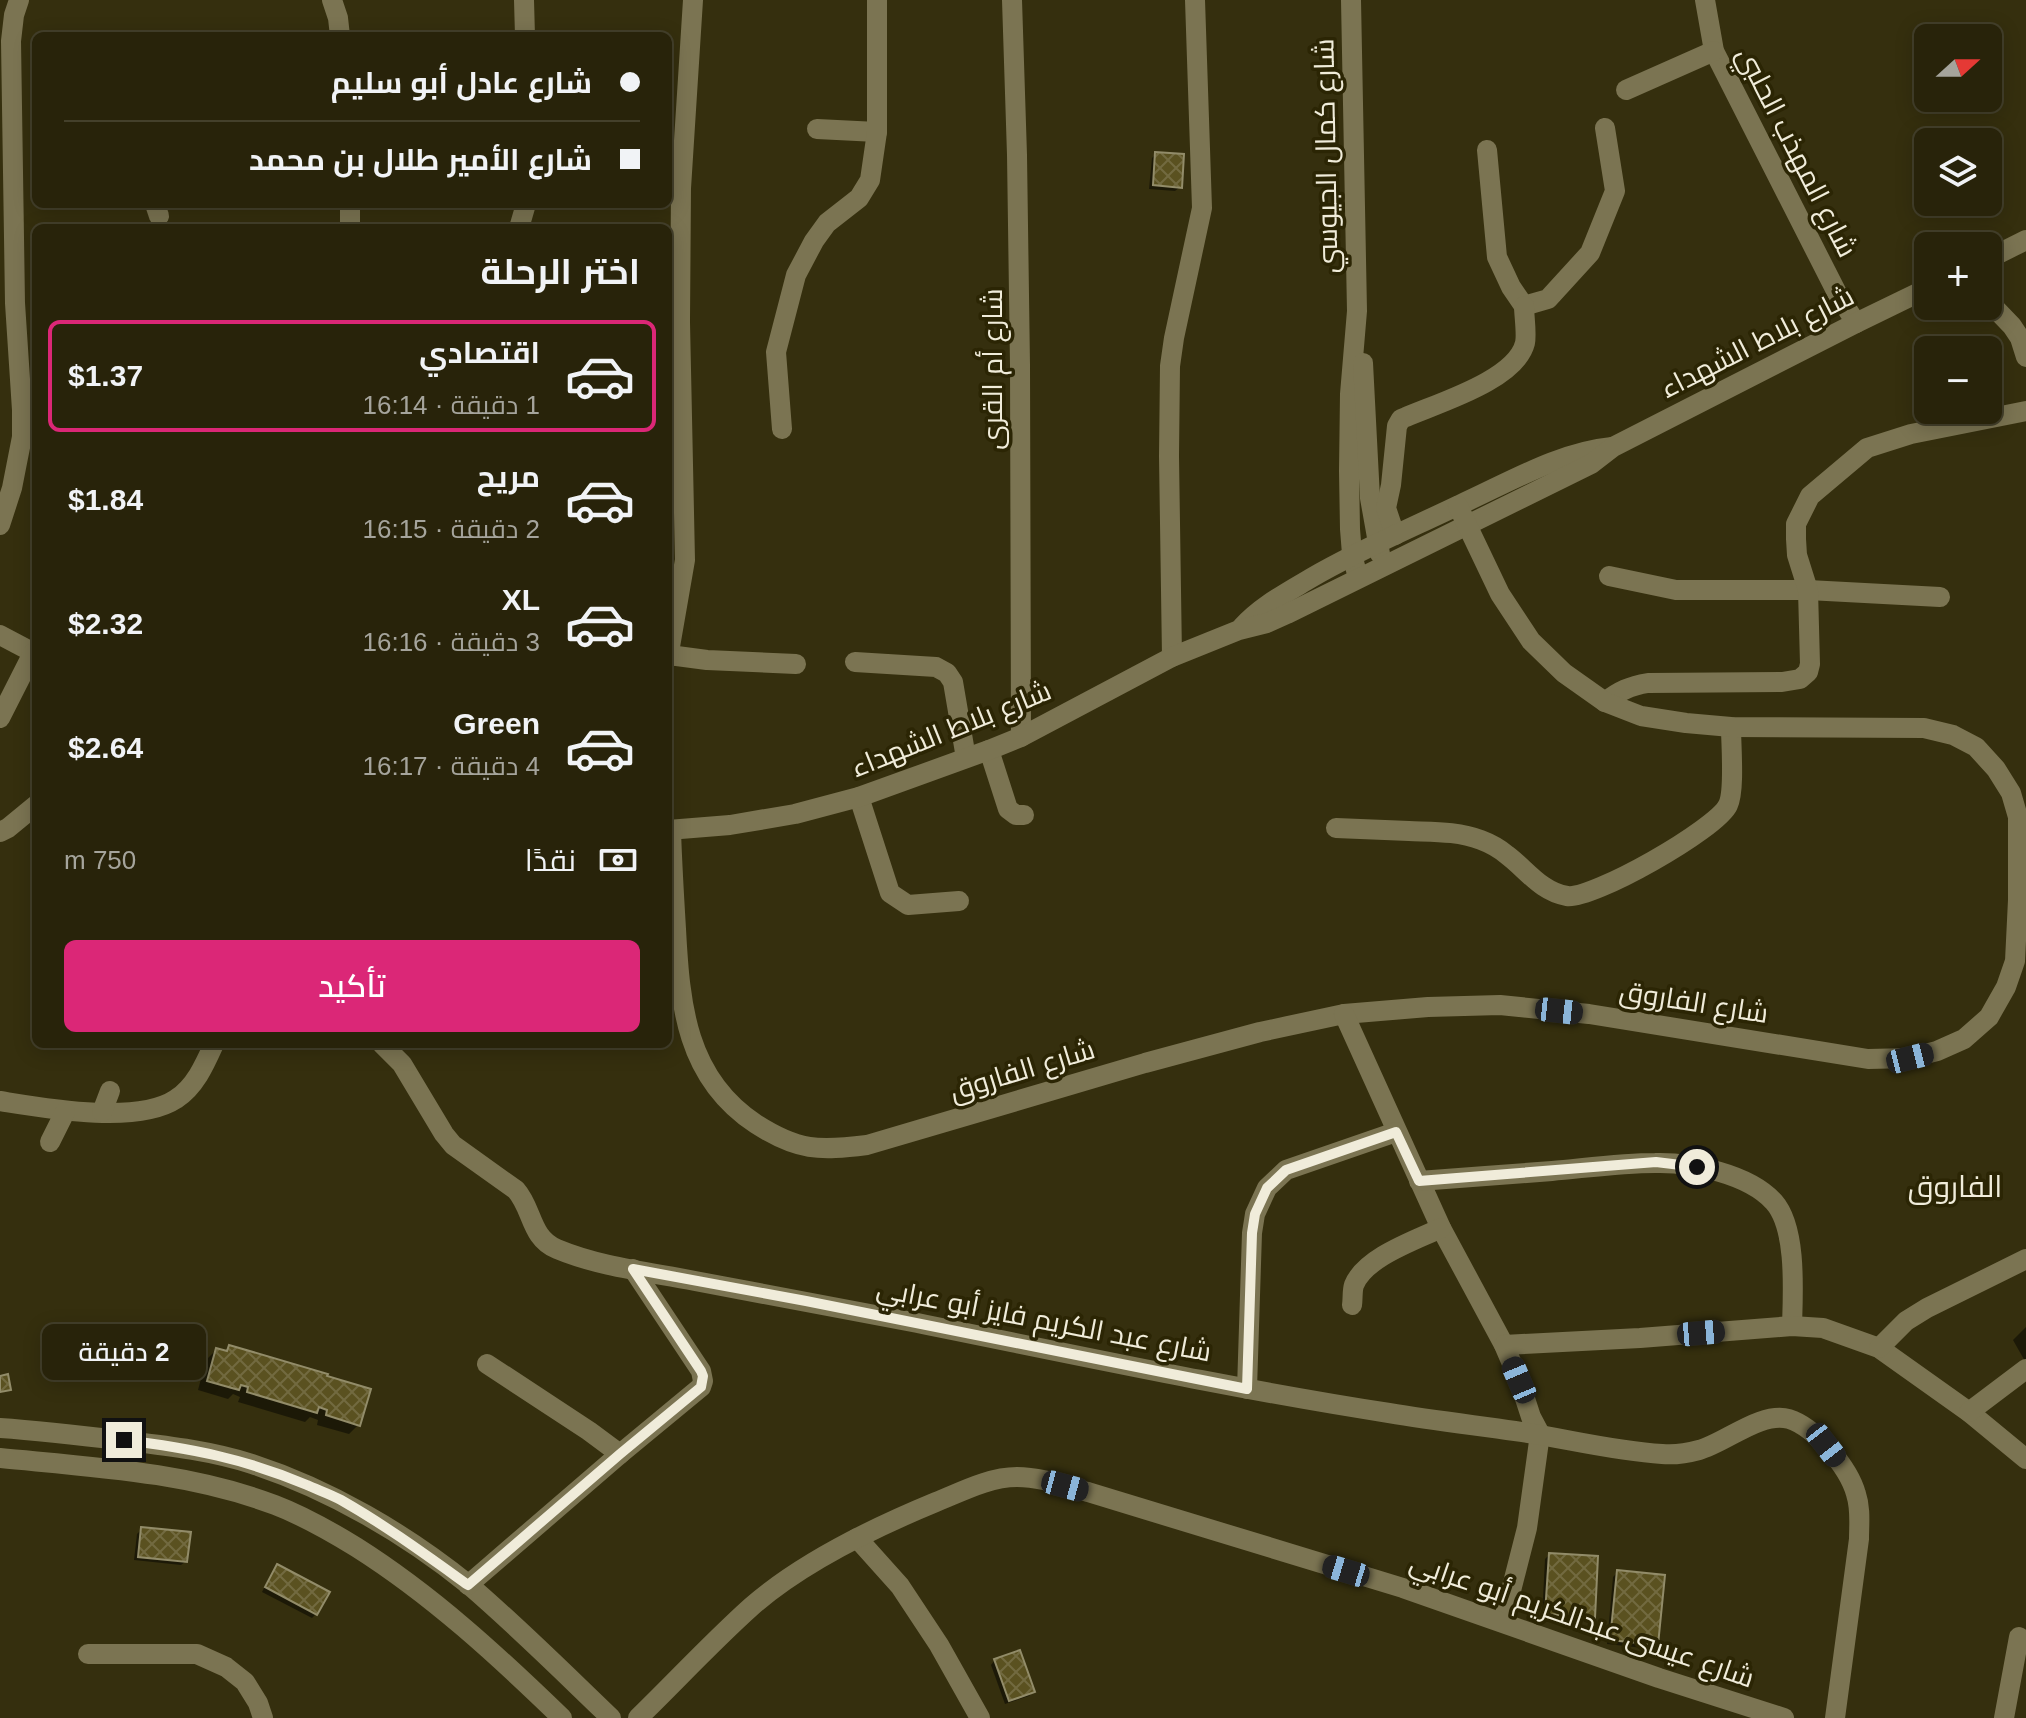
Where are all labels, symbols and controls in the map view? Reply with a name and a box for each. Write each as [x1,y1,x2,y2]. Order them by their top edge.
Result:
north arrow [1914,24,2002,112]
map controls [1914,24,2002,424]
street label: شارع كمال الجيوسي [1308,38,1349,274]
street label: شارع المهذب الحلبي [1725,42,1863,265]
text: شارع عادل أبو سليم [331,66,592,99]
button: layers [1914,128,2002,216]
text: شارع الأمير طلال بن محمد [249,143,592,176]
button: + [1914,232,2002,320]
text: اختر الرحلة [480,251,640,292]
street label: شارع بلاط الشهداء [1655,280,1860,407]
street label: شارع أم القرى [975,288,1012,450]
text: اقتصادي [419,336,540,369]
button: − [1914,336,2002,424]
icon: car [564,340,636,412]
text: $1.37 [68,359,143,392]
text: 1 دقيقة · 16:14 [362,390,540,420]
text: مريح [477,460,540,493]
icon: car [564,464,636,536]
text: $1.84 [68,483,143,516]
text: 2 دقيقة · 16:15 [362,514,540,544]
text: XL [502,583,540,616]
icon: car [564,588,636,660]
text: $2.32 [68,607,143,640]
text: 3 دقيقة · 16:16 [362,627,540,657]
street label: شارع بلاط الشهداء [846,675,1057,786]
text: Green [453,707,540,740]
icon: car [564,712,636,784]
text: $2.64 [68,731,143,764]
text: 4 دقيقة · 16:17 [362,751,540,781]
icon: cash [596,838,640,882]
text: نقدًا [525,844,576,877]
text: 750 m [64,845,136,875]
button: تأكيد [64,940,640,1032]
street label: شارع الفاروق [1617,975,1771,1032]
car [1534,997,1584,1025]
street label: شارع الفاروق [946,1033,1099,1110]
car [1884,1041,1936,1075]
route start [1679,1149,1715,1185]
district label: الفاروق [1908,1170,2002,1205]
street label: شارع عبد الكريم فايز أبو عرابي [873,1270,1214,1374]
car [1676,1319,1726,1347]
callout: 2 دقيقة [42,1324,206,1380]
text: 2 دقيقة [79,1337,169,1367]
car [1499,1353,1539,1407]
car [1802,1419,1850,1471]
route end [106,1422,142,1458]
car [1039,1468,1091,1504]
street label: شارع عيسى عبدالكريم أبو عرابي [1404,1544,1759,1699]
car [1320,1553,1372,1589]

